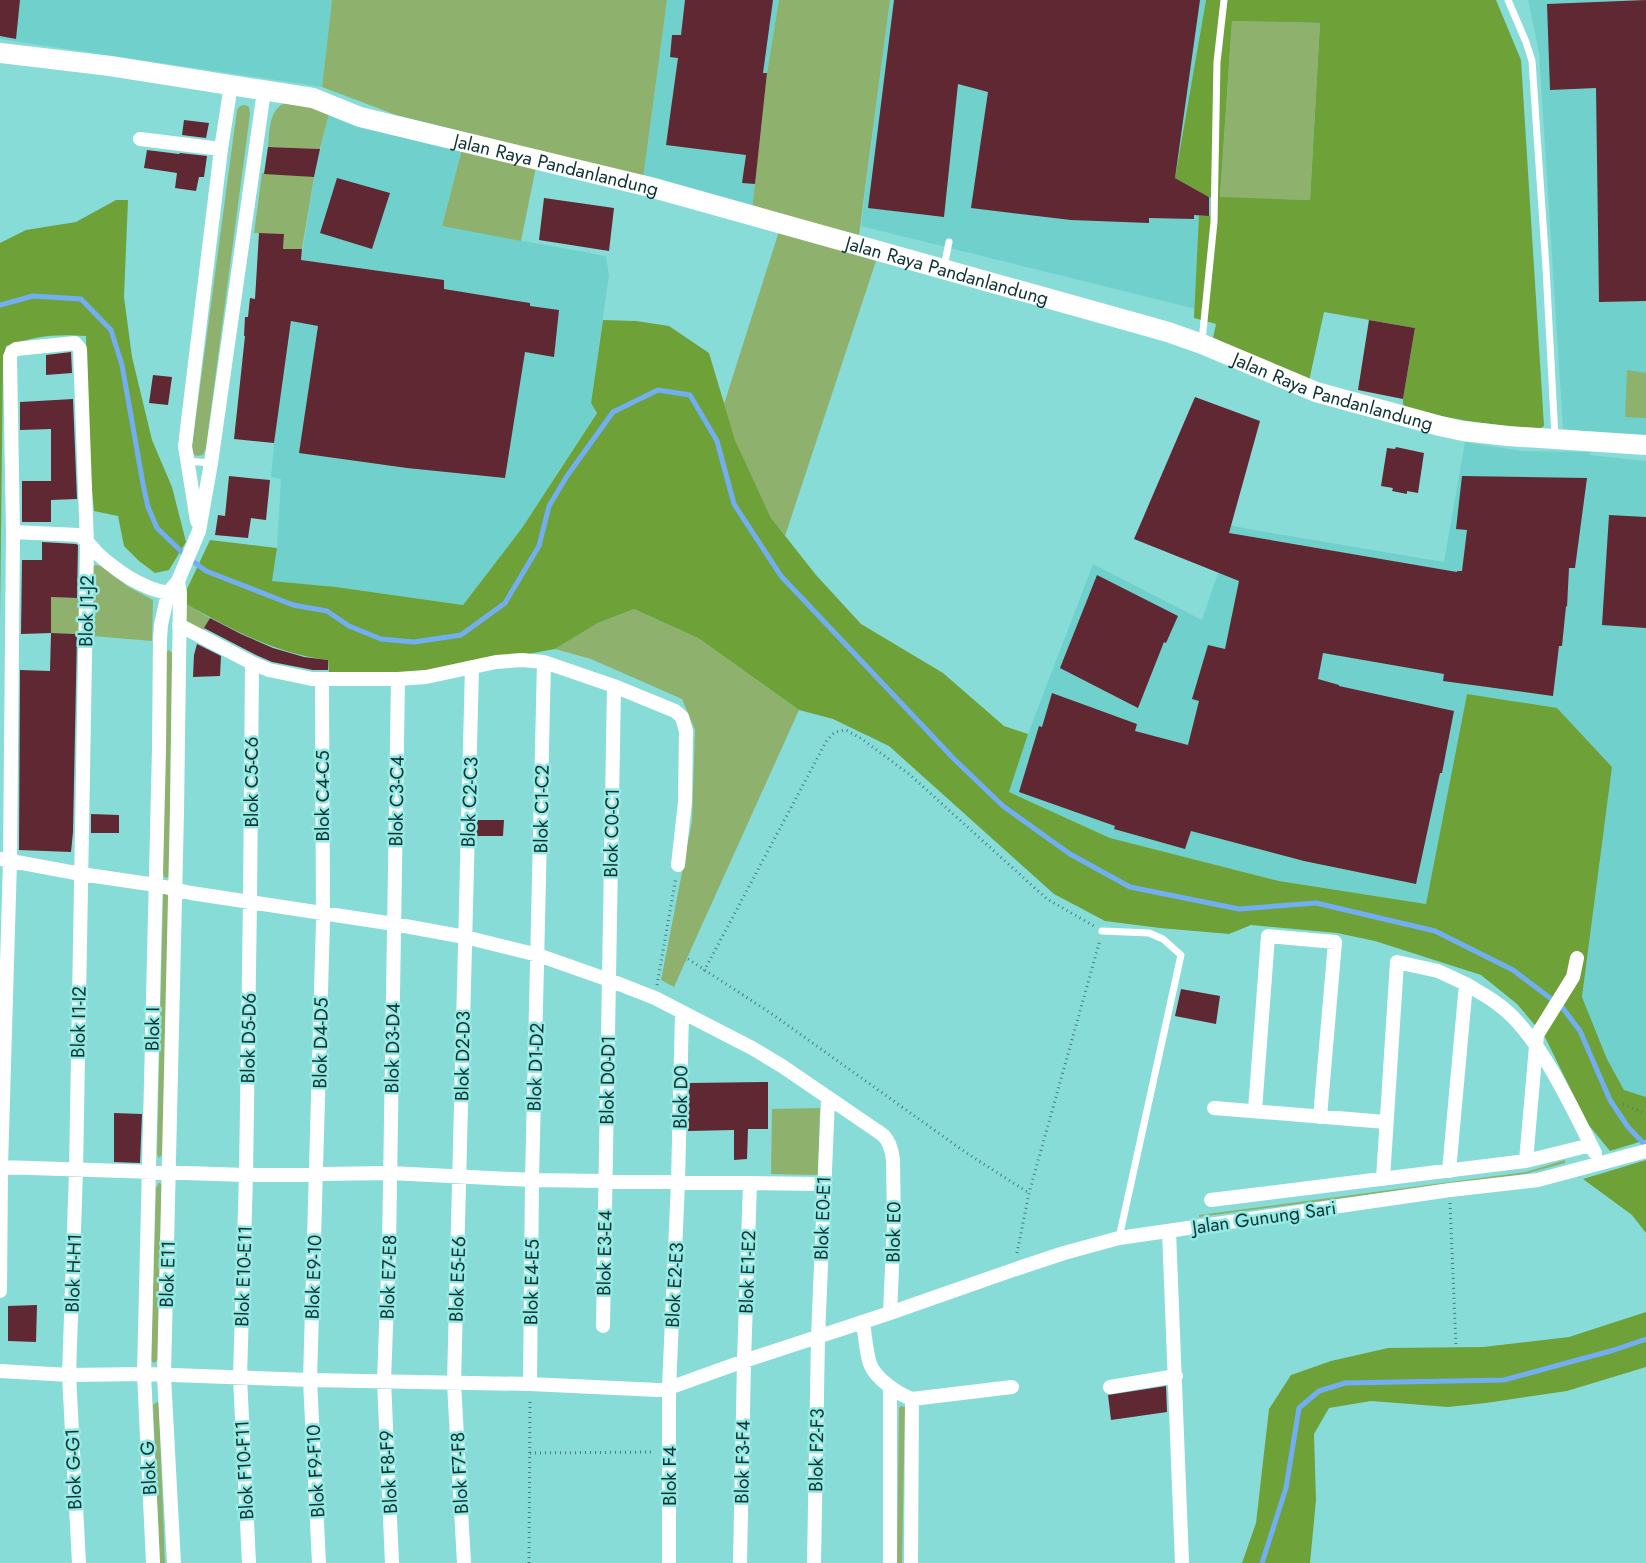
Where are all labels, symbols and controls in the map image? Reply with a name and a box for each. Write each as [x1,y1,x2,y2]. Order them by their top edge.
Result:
street label: Jalan Raya Pandanlandung [448,126,662,203]
street label: Jalan Raya Pandanlandung [840,229,1052,312]
street label: Jalan Raya Pandanlandung [1226,344,1436,437]
street label: Blok J1-J2 [72,575,101,647]
street label: Blok C5-C6 [238,736,265,828]
street label: Blok C4-C5 [309,750,336,842]
street label: Blok C3-C4 [382,755,411,847]
street label: Blok C2-C3 [454,756,485,848]
street label: Blok C1-C2 [527,764,556,854]
street label: Blok C0-C1 [597,788,626,878]
street label: Blok I1-I2 [64,986,93,1058]
street label: Blok D5-D6 [234,992,263,1084]
street label: Blok D4-D5 [306,997,335,1089]
street label: Blok D3-D4 [378,1002,407,1094]
street label: Blok I [139,1007,166,1051]
street label: Blok D2-D3 [448,1011,477,1101]
street label: Blok D1-D2 [520,1022,551,1112]
street label: Blok D0-D1 [593,1035,622,1125]
street label: Blok D0 [666,1065,695,1129]
street label: Blok E0-E1 [808,1175,837,1261]
street label: Jalan Gunung Sari [1187,1194,1338,1241]
street label: Blok E0 [879,1201,908,1263]
street label: Blok E3-E4 [590,1210,619,1296]
street label: Blok E10-E11 [228,1225,259,1327]
street label: Blok E1-E2 [733,1230,762,1314]
street label: Blok H-H1 [59,1233,88,1313]
street label: Blok E9-10 [299,1234,328,1320]
street label: Blok E7-E8 [374,1234,403,1320]
street label: Blok E5-E6 [443,1236,472,1322]
street label: Blok E4-E5 [517,1239,546,1325]
street label: Blok E11 [153,1240,182,1308]
street label: Blok E2-E3 [659,1242,690,1328]
street label: Blok F2-F3 [802,1408,831,1492]
street label: Blok F10-F11 [228,1420,261,1520]
street label: Blok F3-F4 [728,1420,757,1504]
street label: Blok F9-F10 [300,1424,331,1518]
street label: Blok G-G1 [59,1428,88,1510]
street label: Blok F8-F9 [373,1429,404,1514]
street label: Blok F7-F8 [444,1431,475,1515]
street label: Blok G [134,1440,163,1496]
street label: Blok F4 [656,1446,683,1506]

